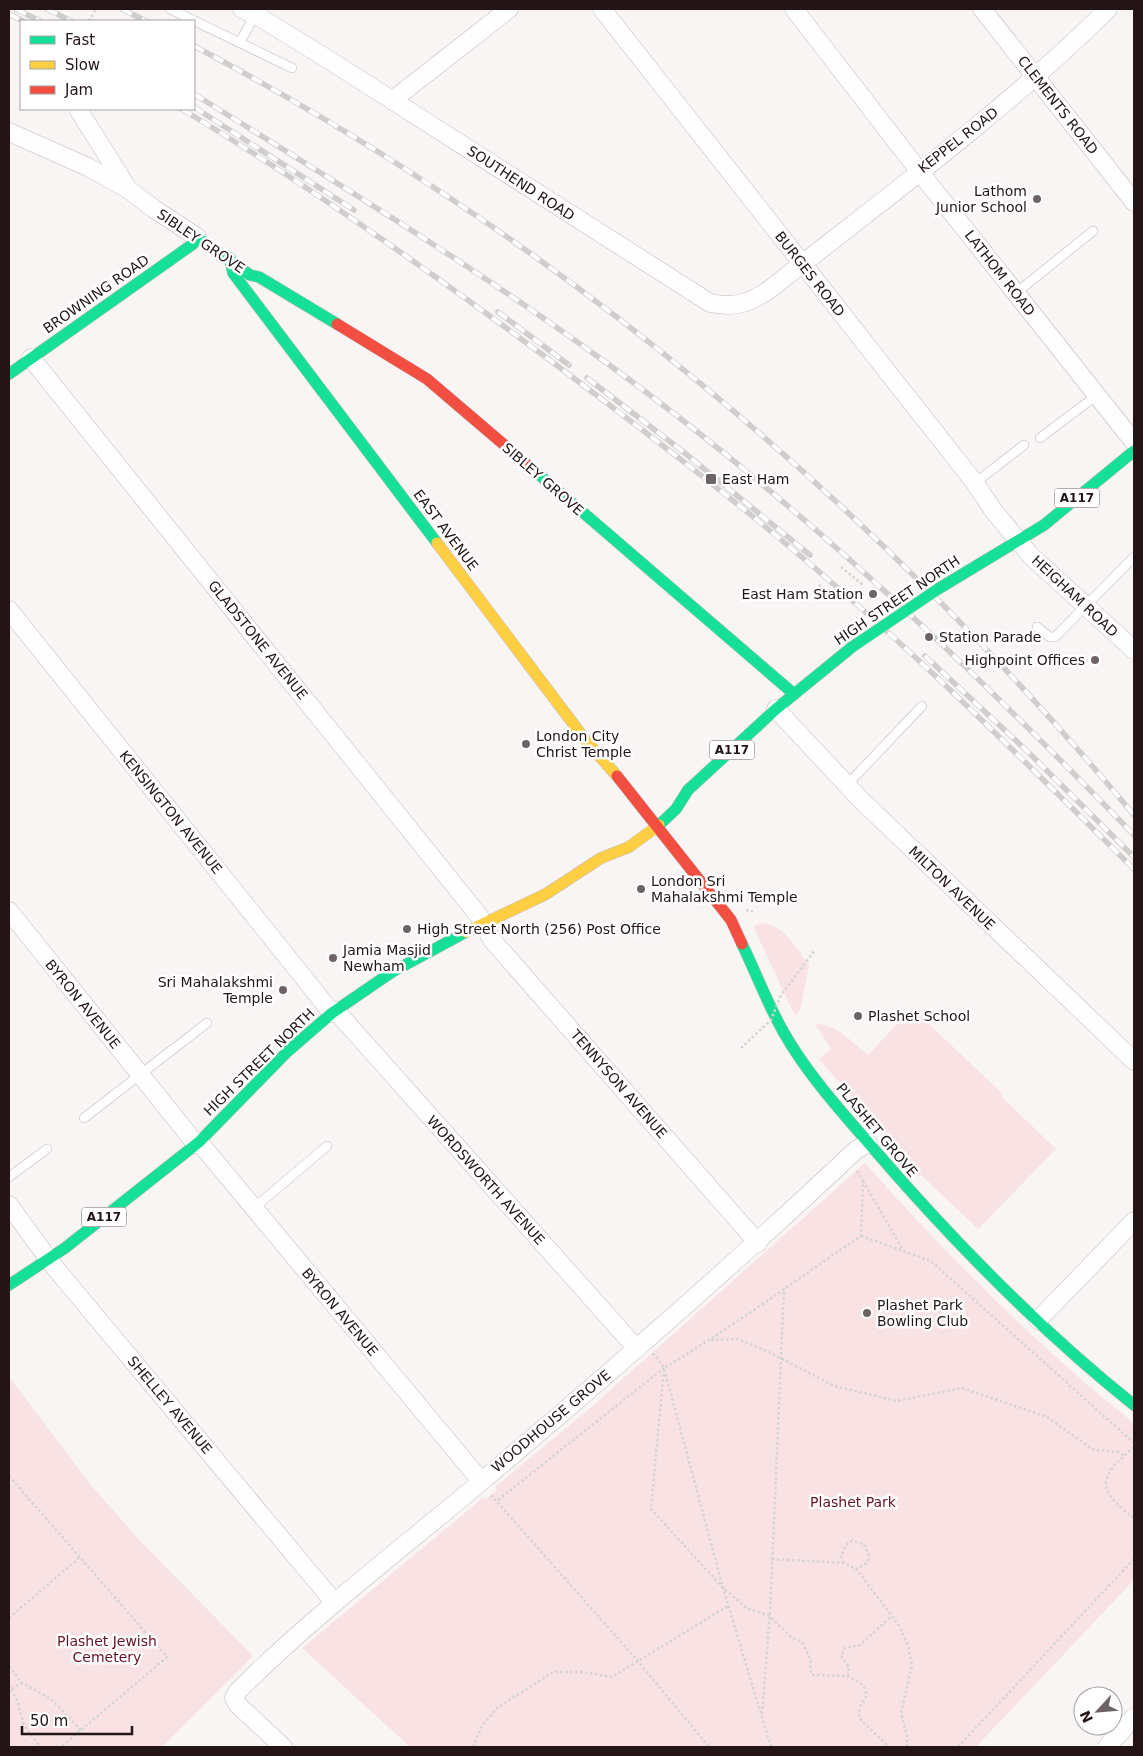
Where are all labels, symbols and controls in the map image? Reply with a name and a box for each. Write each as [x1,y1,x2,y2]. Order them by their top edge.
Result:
legend [20,20,195,110]
text: Fast [65,31,95,49]
street label: CLEMENTS ROAD [1015,53,1101,157]
text: Slow [65,56,100,74]
text: Jam [64,81,93,99]
street label: KEPPEL ROAD [915,104,1001,176]
street label: SOUTHEND ROAD [464,142,578,224]
place label: Lathom Junior School [935,183,1027,215]
marker: Lathom Junior School [1031,193,1043,205]
street label: SIBLEY GROVE [154,206,248,276]
street label: LATHOM ROAD [962,227,1038,319]
street label: BURGES ROAD [772,228,848,320]
street label: BROWNING ROAD [40,251,152,337]
street label: SIBLEY GROVE [499,439,587,519]
place label: East Ham [722,471,789,487]
marker: East Ham [704,472,718,486]
street label: EAST AVENUE [410,486,482,574]
road number: A117 [1054,488,1100,508]
street label: HIGH STREET NORTH [831,552,963,648]
street label: HEIGHAM ROAD [1029,552,1121,640]
street label: GLADSTONE AVENUE [205,577,311,703]
place label: East Ham Station [741,586,863,602]
marker: East Ham Station [867,588,879,600]
place label: Station Parade [939,629,1041,645]
marker: Station Parade [923,631,935,643]
place label: Highpoint Offices [965,652,1085,668]
marker: Highpoint Offices [1089,654,1101,666]
place label: London City Christ Temple [536,728,631,760]
marker: London City Christ Temple [520,738,532,750]
road number: A117 [710,740,754,760]
street label: KENSINGTON AVENUE [116,747,226,877]
street label: MILTON AVENUE [906,843,998,933]
place label: London Sri Mahalakshmi Temple [651,873,798,905]
marker: London Sri Mahalakshmi Temple [635,883,647,895]
place label: High Street North (256) Post Office [417,921,661,937]
marker: High Street North (256) Post Office [401,923,413,935]
place label: Jamia Masjid Newham [342,942,431,974]
marker: Jamia Masjid Newham [327,952,339,964]
street label: BYRON AVENUE [42,956,124,1052]
place label: Sri Mahalakshmi Temple [158,974,273,1006]
marker: Sri Mahalakshmi Temple [277,984,289,996]
street label: HIGH STREET NORTH [200,1005,318,1119]
place label: Plashet School [868,1008,970,1024]
marker: Plashet School [852,1010,864,1022]
street label: TENNYSON AVENUE [567,1026,670,1141]
street label: PLASHET GROVE [833,1080,921,1180]
street label: WORDSWORTH AVENUE [424,1112,548,1248]
road number: A117 [82,1208,126,1226]
street label: BYRON AVENUE [299,1265,381,1359]
place label: Plashet Park Bowling Club [877,1297,968,1329]
marker: Plashet Park Bowling Club [861,1307,873,1319]
street label: SHELLEY AVENUE [125,1353,215,1457]
street label: WOODHOUSE GROVE [488,1367,614,1475]
park label: Plashet Park [810,1494,897,1510]
park label: Plashet Jewish Cemetery [57,1633,157,1665]
north arrow [1073,1686,1123,1736]
scale bar [22,1704,132,1736]
text: N [1077,1708,1096,1725]
text: 50 m [30,1712,68,1730]

